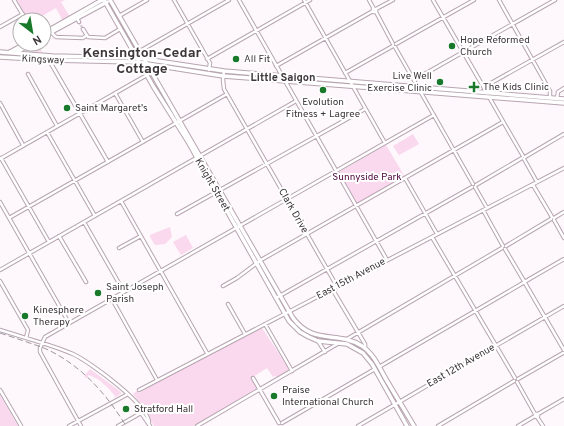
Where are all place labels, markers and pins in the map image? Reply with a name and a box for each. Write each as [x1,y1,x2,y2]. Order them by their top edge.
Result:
place label: Hope Reformed Church [460,34,530,59]
marker: Hope Reformed Church [447,41,457,51]
place label: All Fit [244,53,271,66]
marker: All Fit [231,54,241,64]
place label: Live Well Exercise Clinic [367,70,432,95]
marker: Live Well Exercise Clinic [435,77,445,87]
marker: The Kids Clinic [468,81,480,93]
place label: The Kids Clinic [483,81,549,94]
marker: Evolution Fitness + Lagree [318,85,328,95]
place label: Evolution Fitness + Lagree [286,96,360,121]
place label: Saint Margaret's [75,102,148,115]
marker: Saint Margaret's [62,103,72,113]
place label: Saint Joseph Parish [106,281,164,306]
marker: Saint Joseph Parish [93,288,103,298]
place label: Kinesphere Therapy [33,304,84,329]
marker: Kinesphere Therapy [20,311,30,321]
place label: Praise International Church [282,384,374,409]
marker: Praise International Church [269,391,279,401]
place label: Stratford Hall [134,403,193,416]
marker: Stratford Hall [121,404,131,414]

